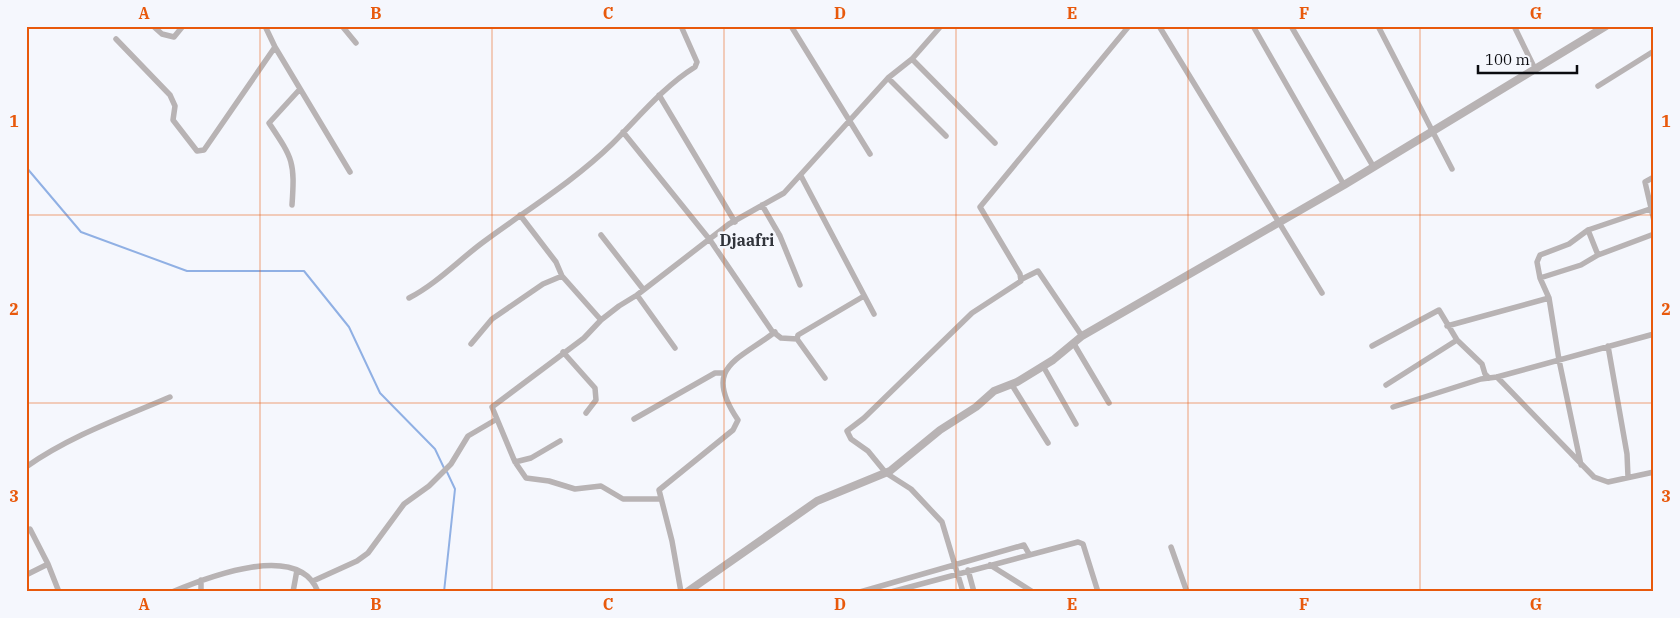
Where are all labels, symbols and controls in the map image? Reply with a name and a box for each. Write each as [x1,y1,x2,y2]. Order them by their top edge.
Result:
text: A [138,3,150,23]
text: B [370,3,382,23]
text: C [603,3,613,23]
text: D [834,3,846,23]
text: E [1067,3,1077,23]
text: F [1299,3,1309,23]
text: G [1530,3,1542,23]
scale bar [1478,42,1576,74]
text: 100 m [1485,50,1530,69]
text: 1 [9,111,19,131]
text: 1 [1661,111,1671,131]
district label: Djaafri [720,230,774,250]
text: 2 [9,299,19,319]
text: 2 [1661,299,1671,319]
text: 3 [9,486,19,506]
text: 3 [1661,486,1671,506]
text: A [138,594,150,614]
text: B [370,594,382,614]
text: C [603,594,613,614]
text: D [834,594,846,614]
text: E [1067,594,1077,614]
text: F [1299,594,1309,614]
text: G [1530,594,1542,614]

